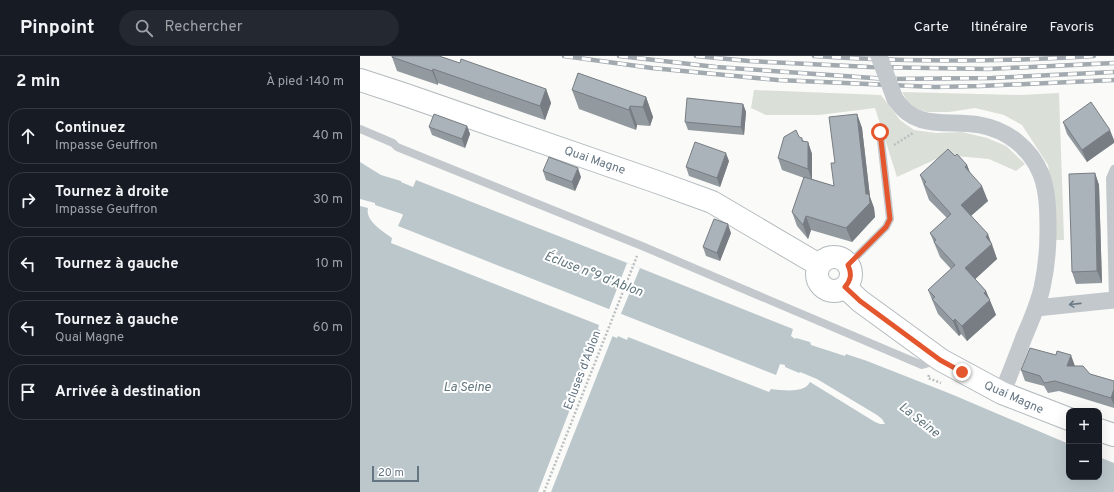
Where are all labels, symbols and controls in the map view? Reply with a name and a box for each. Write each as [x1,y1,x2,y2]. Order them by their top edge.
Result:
search box [119,10,399,46]
text: Pinpoint [20,16,95,40]
icon: search [133,17,155,39]
text: Rechercher [165,18,243,37]
text: Carte [914,19,949,36]
text: Itinéraire [971,19,1028,36]
text: Favoris [1050,19,1094,36]
text: 2 min [16,71,60,93]
text: À pied · 140 m [266,74,344,90]
text: Continuez [55,119,125,138]
route start [871,123,889,141]
icon: ahead [17,125,39,147]
text: 40 m [313,128,343,144]
text: Impasse Geuffron [55,138,158,154]
street label: Quai Magne [562,143,627,179]
text: Tournez à droite [55,183,169,202]
icon: right [17,189,39,211]
text: 30 m [313,192,343,208]
text: Impasse Geuffron [55,202,158,218]
water label: Écluse n°9 d'Ablon [542,247,646,301]
icon: left [17,253,39,275]
text: Tournez à gauche [55,255,179,274]
text: 10 m [316,256,343,272]
one-way arrow [1069,300,1082,307]
text: Tournez à gauche [55,311,179,330]
icon: left [17,317,39,339]
text: 60 m [313,320,343,336]
street label: Ecluses d'Ablon [560,328,605,412]
text: Quai Magne [55,330,124,346]
route end [953,363,971,381]
street label: Quai Magne [981,378,1046,418]
water label: La Seine [443,380,491,396]
icon: arrive [17,381,39,403]
text: Arrivée à destination [55,383,201,402]
water label: La Seine [895,400,943,442]
map controls [1066,408,1102,480]
button: + [1066,408,1102,444]
button: − [1066,444,1102,480]
scale bar [372,464,419,483]
text: 20 m [378,466,404,480]

